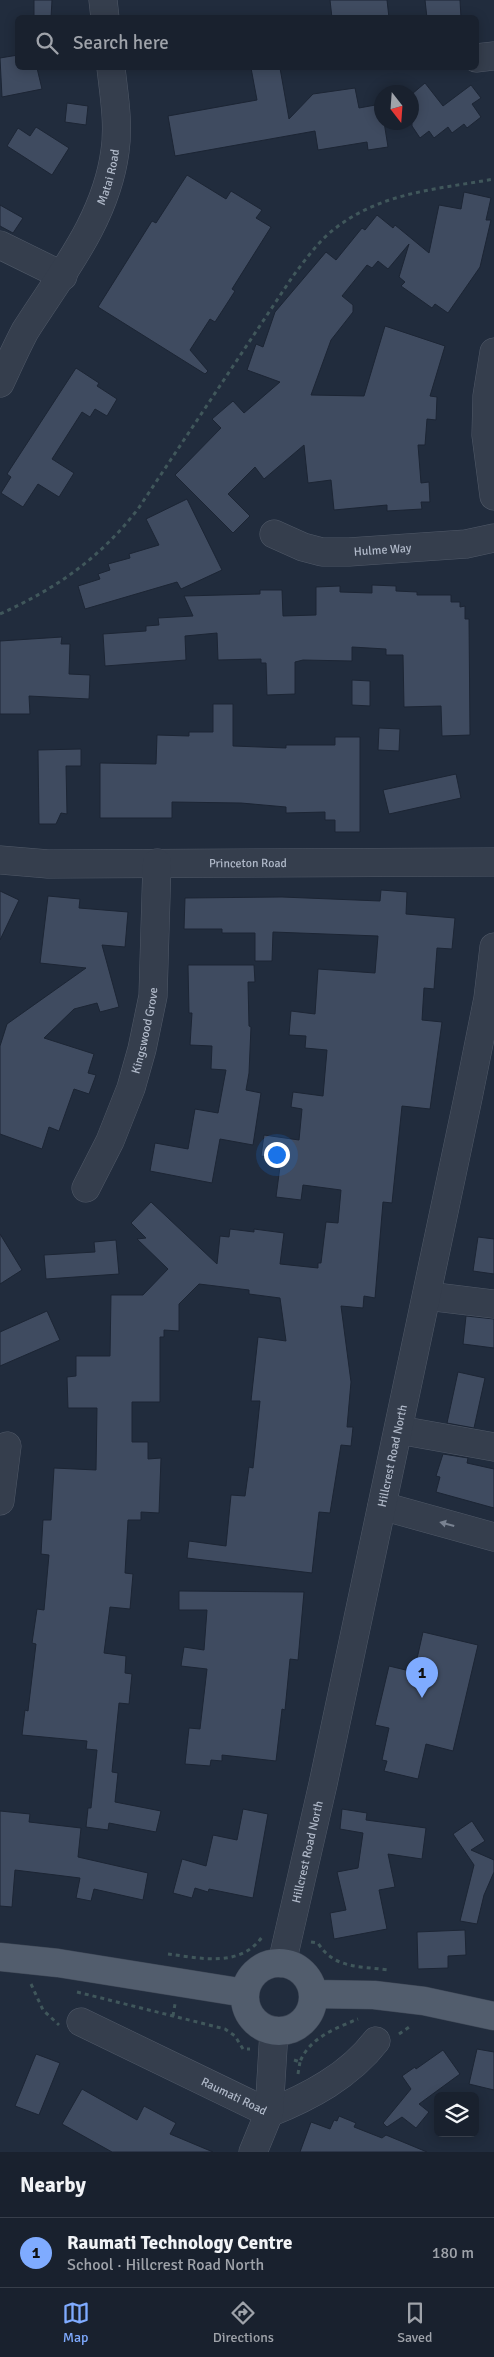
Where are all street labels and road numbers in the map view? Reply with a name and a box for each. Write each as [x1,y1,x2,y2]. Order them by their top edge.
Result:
street label: Matai Road [94,148,123,207]
street label: Hulme Way [353,540,412,559]
street label: Princeton Road [209,855,287,871]
street label: Kingswood Grove [128,987,161,1075]
street label: Hillcrest Road North [374,1403,410,1509]
street label: Hillcrest Road North [288,1799,326,1904]
street label: Raumati Road [199,2074,269,2118]

